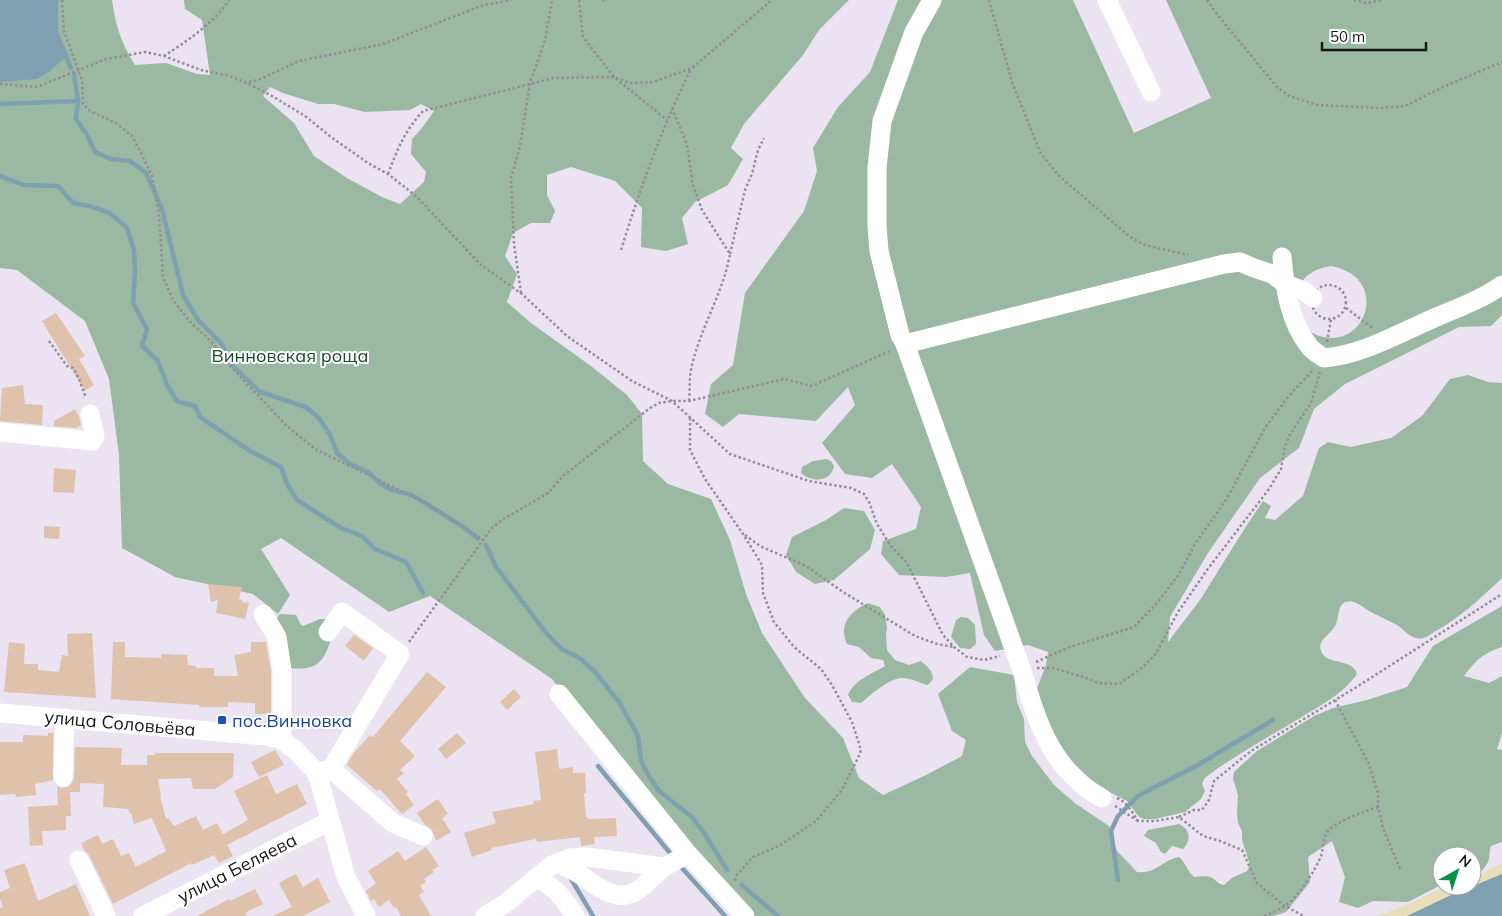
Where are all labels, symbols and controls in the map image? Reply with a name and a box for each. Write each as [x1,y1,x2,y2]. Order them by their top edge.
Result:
scale bar [1322,20,1426,52]
text: 50 m [1330,27,1365,46]
park label: Винновская роща [212,344,368,367]
street label: улица Соловьёва [44,705,196,741]
place label: пос.Винновка [232,709,352,732]
marker: пос.Винновка [216,714,228,726]
street label: улица Беляева [174,828,300,908]
north arrow [1432,846,1482,896]
text: N [1455,851,1475,871]

